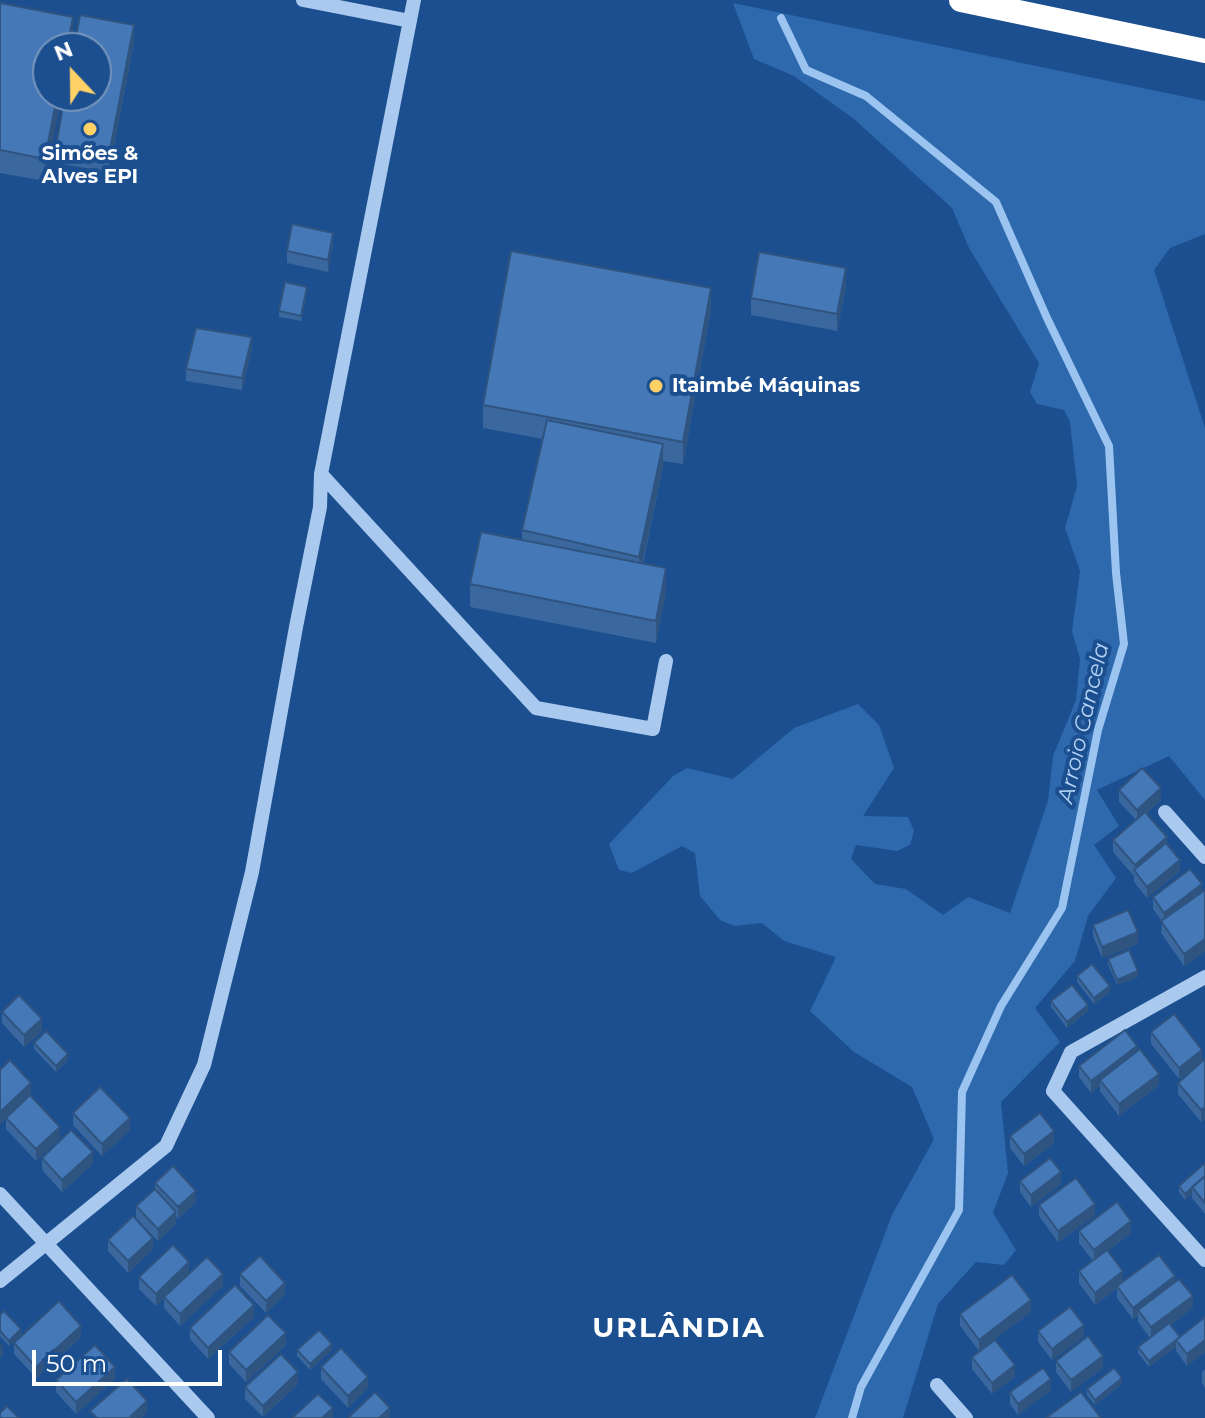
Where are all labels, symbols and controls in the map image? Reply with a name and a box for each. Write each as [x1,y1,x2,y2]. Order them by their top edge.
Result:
north arrow [32,32,112,112]
text: N [50,35,77,67]
marker: Simões & Alves EPI [81,120,99,138]
place label: Simões & Alves EPI [42,142,138,189]
place label: Itaimbé Máquinas [672,374,860,398]
marker: Itaimbé Máquinas [647,377,665,395]
water label: Arroio Cancela [1053,640,1115,806]
district label: URLÂNDIA [592,1312,766,1346]
scale bar [36,1334,226,1384]
text: 50 m [46,1349,107,1378]

